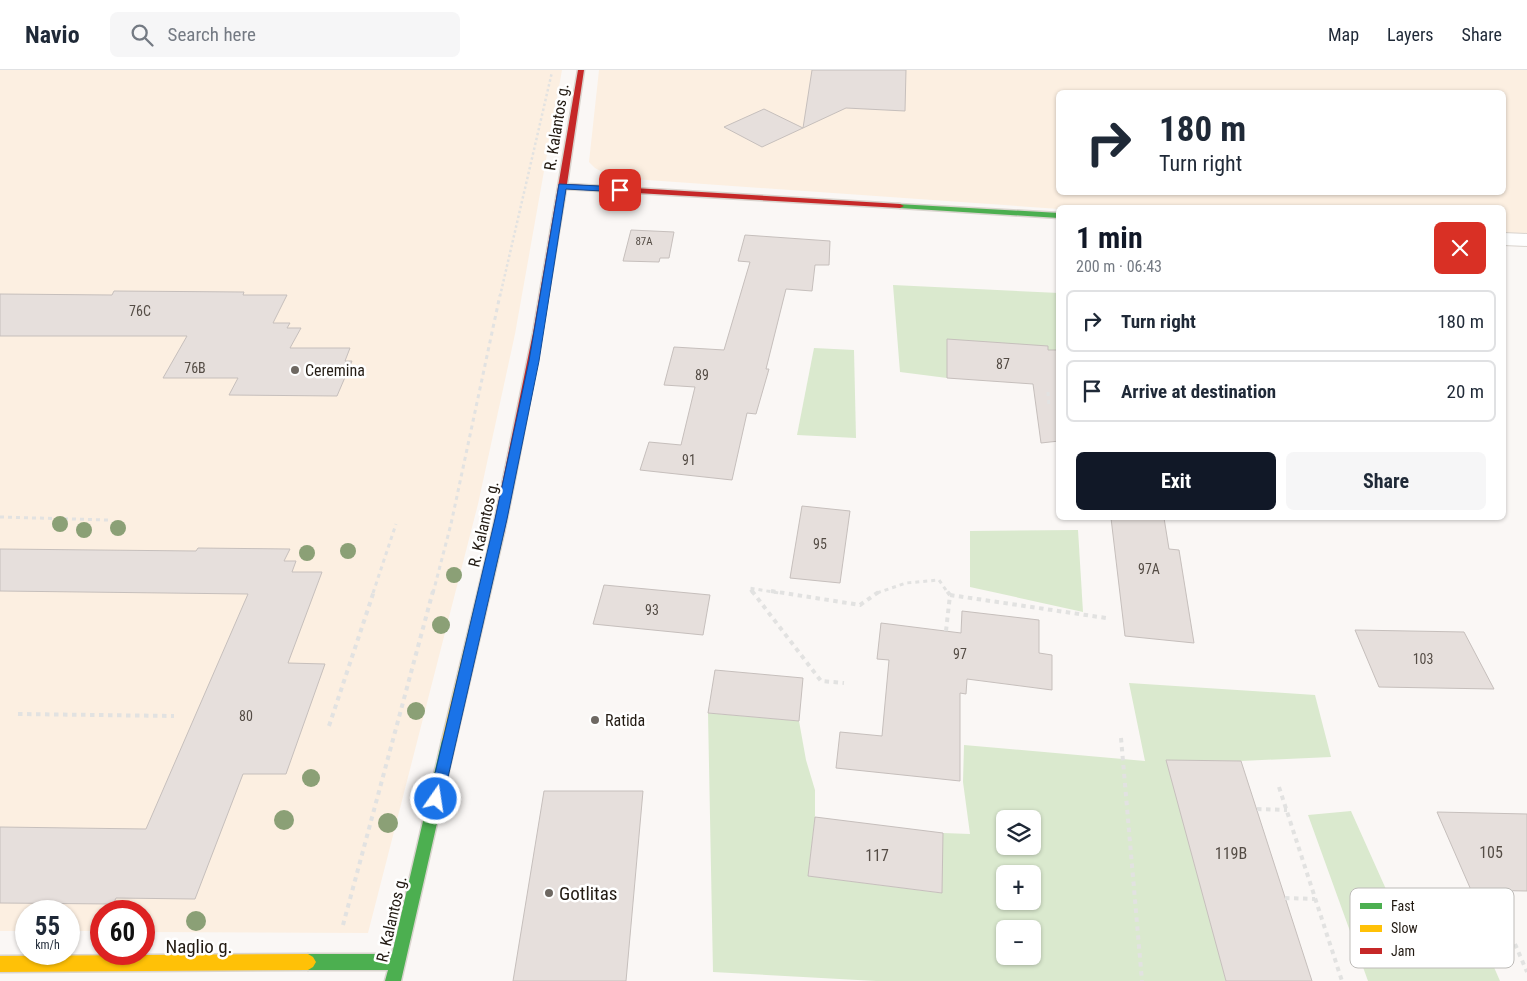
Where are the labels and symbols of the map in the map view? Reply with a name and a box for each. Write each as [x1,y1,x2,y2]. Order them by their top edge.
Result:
street label: R. Kalantos g. [540,82,573,172]
pin [599,169,641,211]
house number: 87A [635,235,653,248]
house number: 76C [129,303,151,319]
house number: 87 [996,356,1010,372]
house number: 76B [184,360,206,376]
place label: Ceremina [305,361,365,380]
marker: Ceremina [289,364,301,376]
house number: 89 [695,367,709,383]
house number: 91 [682,452,696,468]
street label: R. Kalantos g. [464,479,503,569]
house number: 95 [813,536,827,552]
house number: 97A [1138,561,1160,577]
house number: 93 [645,602,659,618]
house number: 97 [953,646,967,662]
house number: 103 [1413,651,1433,667]
house number: 80 [239,708,253,724]
place label: Ratida [605,711,645,730]
marker: Ratida [589,714,601,726]
position arrow [409,772,461,824]
house number: 105 [1479,843,1503,862]
house number: 119B [1215,844,1247,863]
house number: 117 [865,846,889,865]
street label: R. Kalantos g. [372,874,411,964]
place label: Gotlitas [559,882,618,905]
marker: Gotlitas [543,887,555,899]
legend [1350,888,1514,968]
text: Fast [1391,898,1415,914]
speed limit sign: 60 [90,900,155,965]
text: Slow [1391,920,1418,936]
street label: Naglio g. [165,935,233,958]
text: Jam [1391,943,1415,959]

